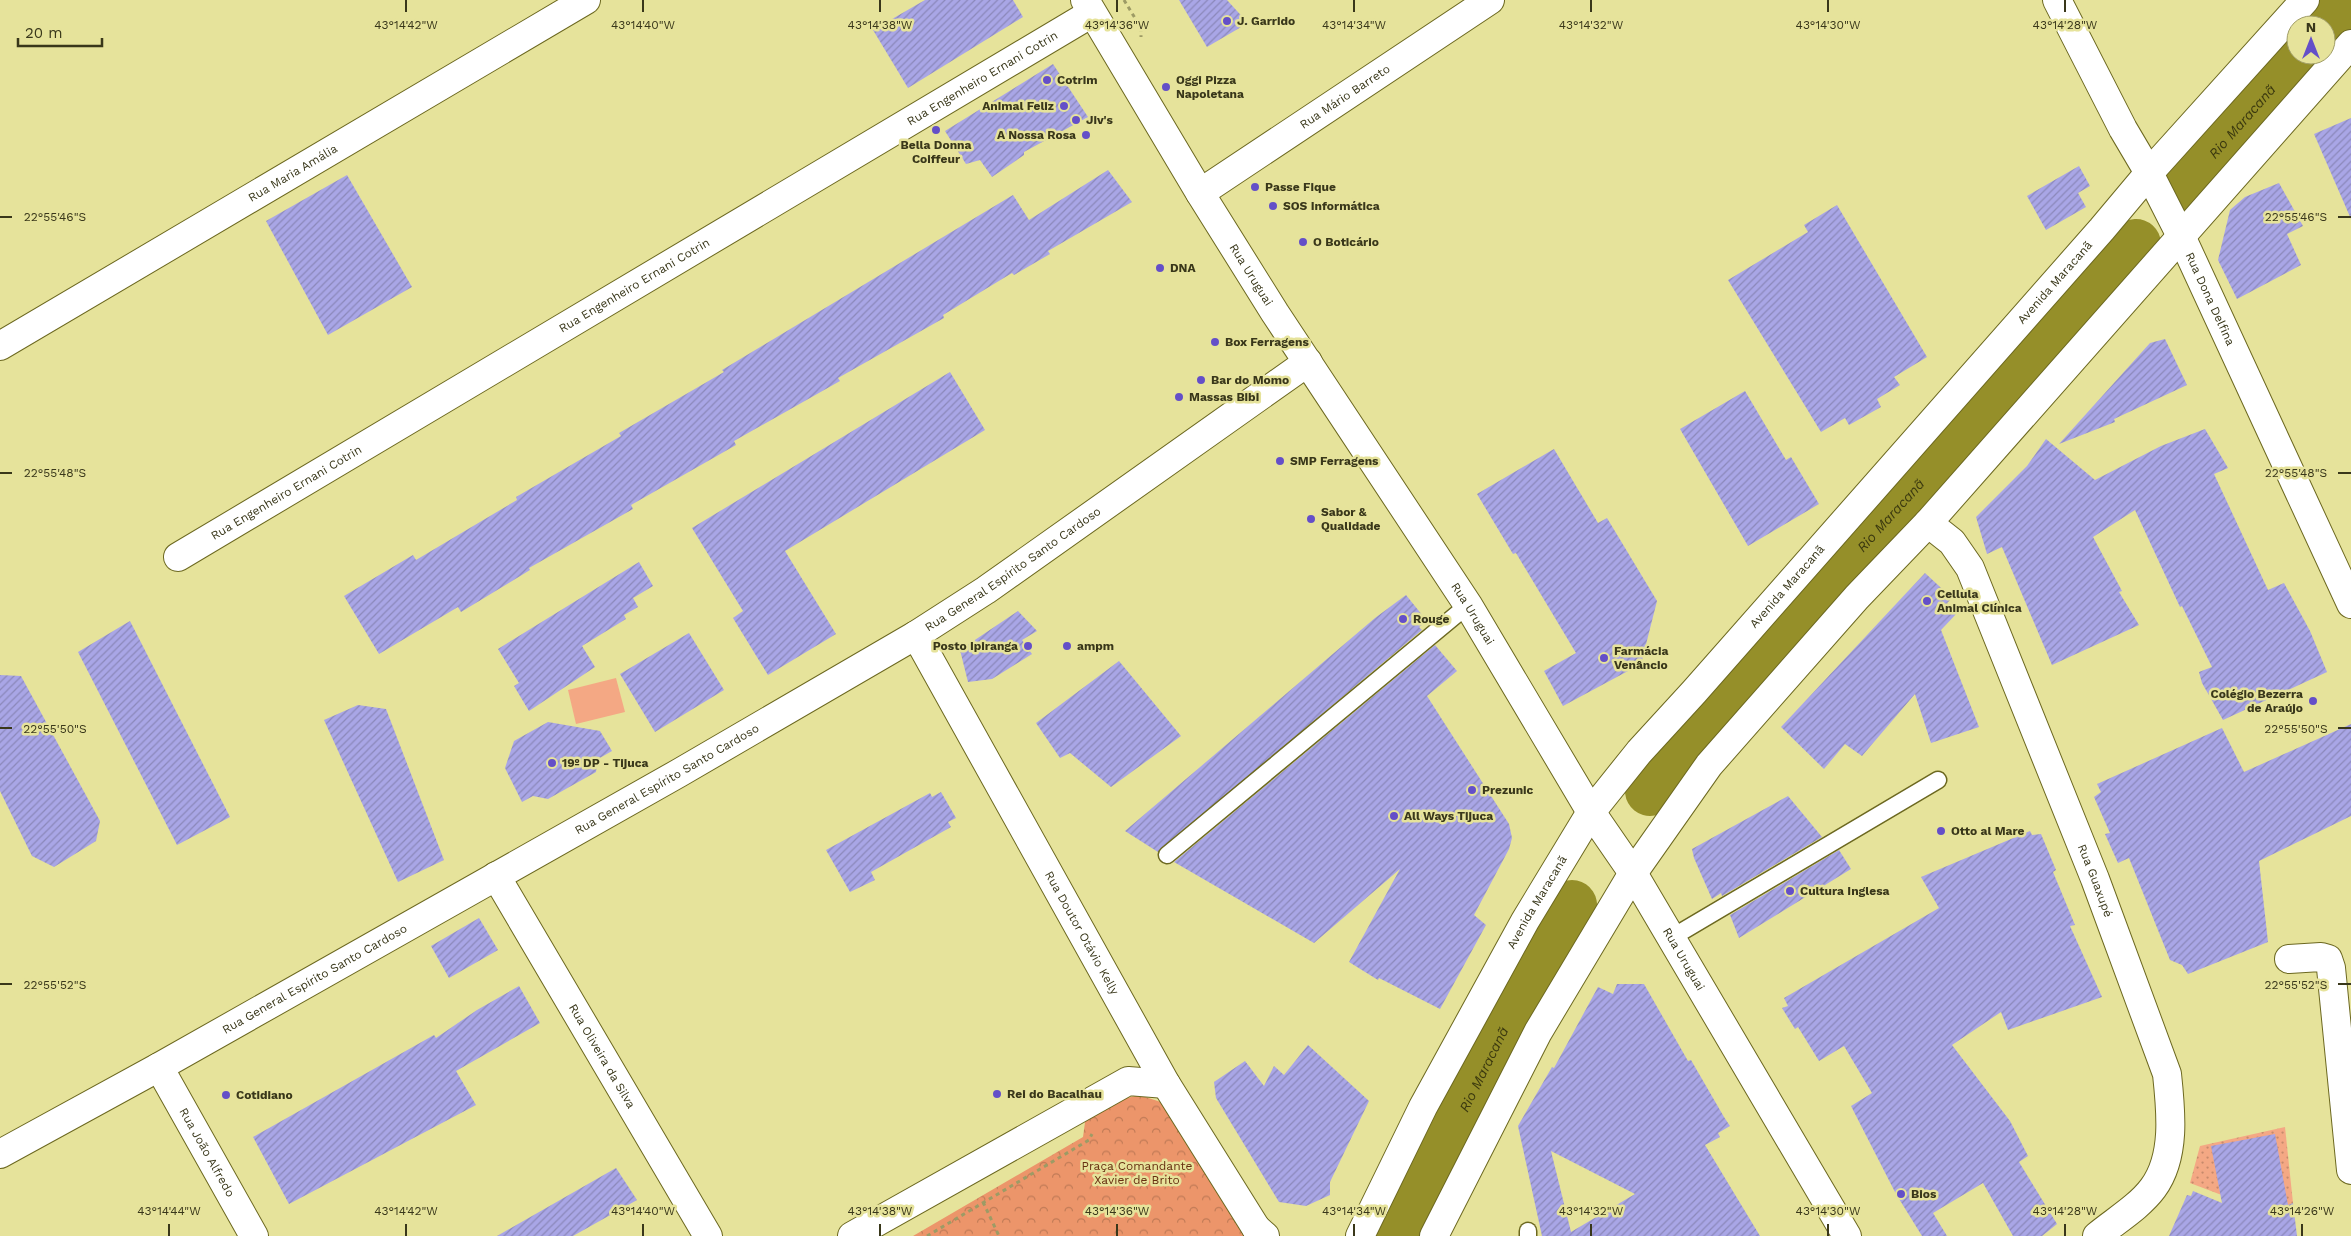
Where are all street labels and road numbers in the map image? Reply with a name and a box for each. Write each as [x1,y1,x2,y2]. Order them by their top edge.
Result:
street label: Rua Engenheiro Ernani Cotrin [904,28,1060,128]
street label: Rua Mário Barreto [1297,62,1393,132]
street label: Rua Maria Amália [246,141,340,205]
street label: Rua Engenheiro Ernani Cotrin [556,235,712,336]
street label: Avenida Maracanã [2015,238,2095,327]
street label: Rua Uruguai [1226,241,1276,308]
street label: Rua Dona Delfina [2182,250,2238,348]
street label: Rua Engenheiro Ernani Cotrin [208,442,364,543]
street label: Rua General Espírito Santo Cardoso [922,504,1103,634]
street label: Avenida Maracanã [1747,542,1827,631]
street label: Rua Uruguai [1448,580,1497,647]
street label: Rua General Espírito Santo Cardoso [572,721,762,837]
street label: Rua Guaxupé [2075,842,2115,919]
street label: Avenida Maracanã [1504,853,1570,951]
street label: Rua Doutor Otávio Kelly [1042,869,1122,998]
street label: Rua General Espírito Santo Cardoso [220,921,409,1037]
street label: Rua Uruguai [1660,925,1708,993]
street label: Rua Oliveira da Silva [566,1001,638,1111]
street label: Rua João Alfredo [176,1105,238,1199]

